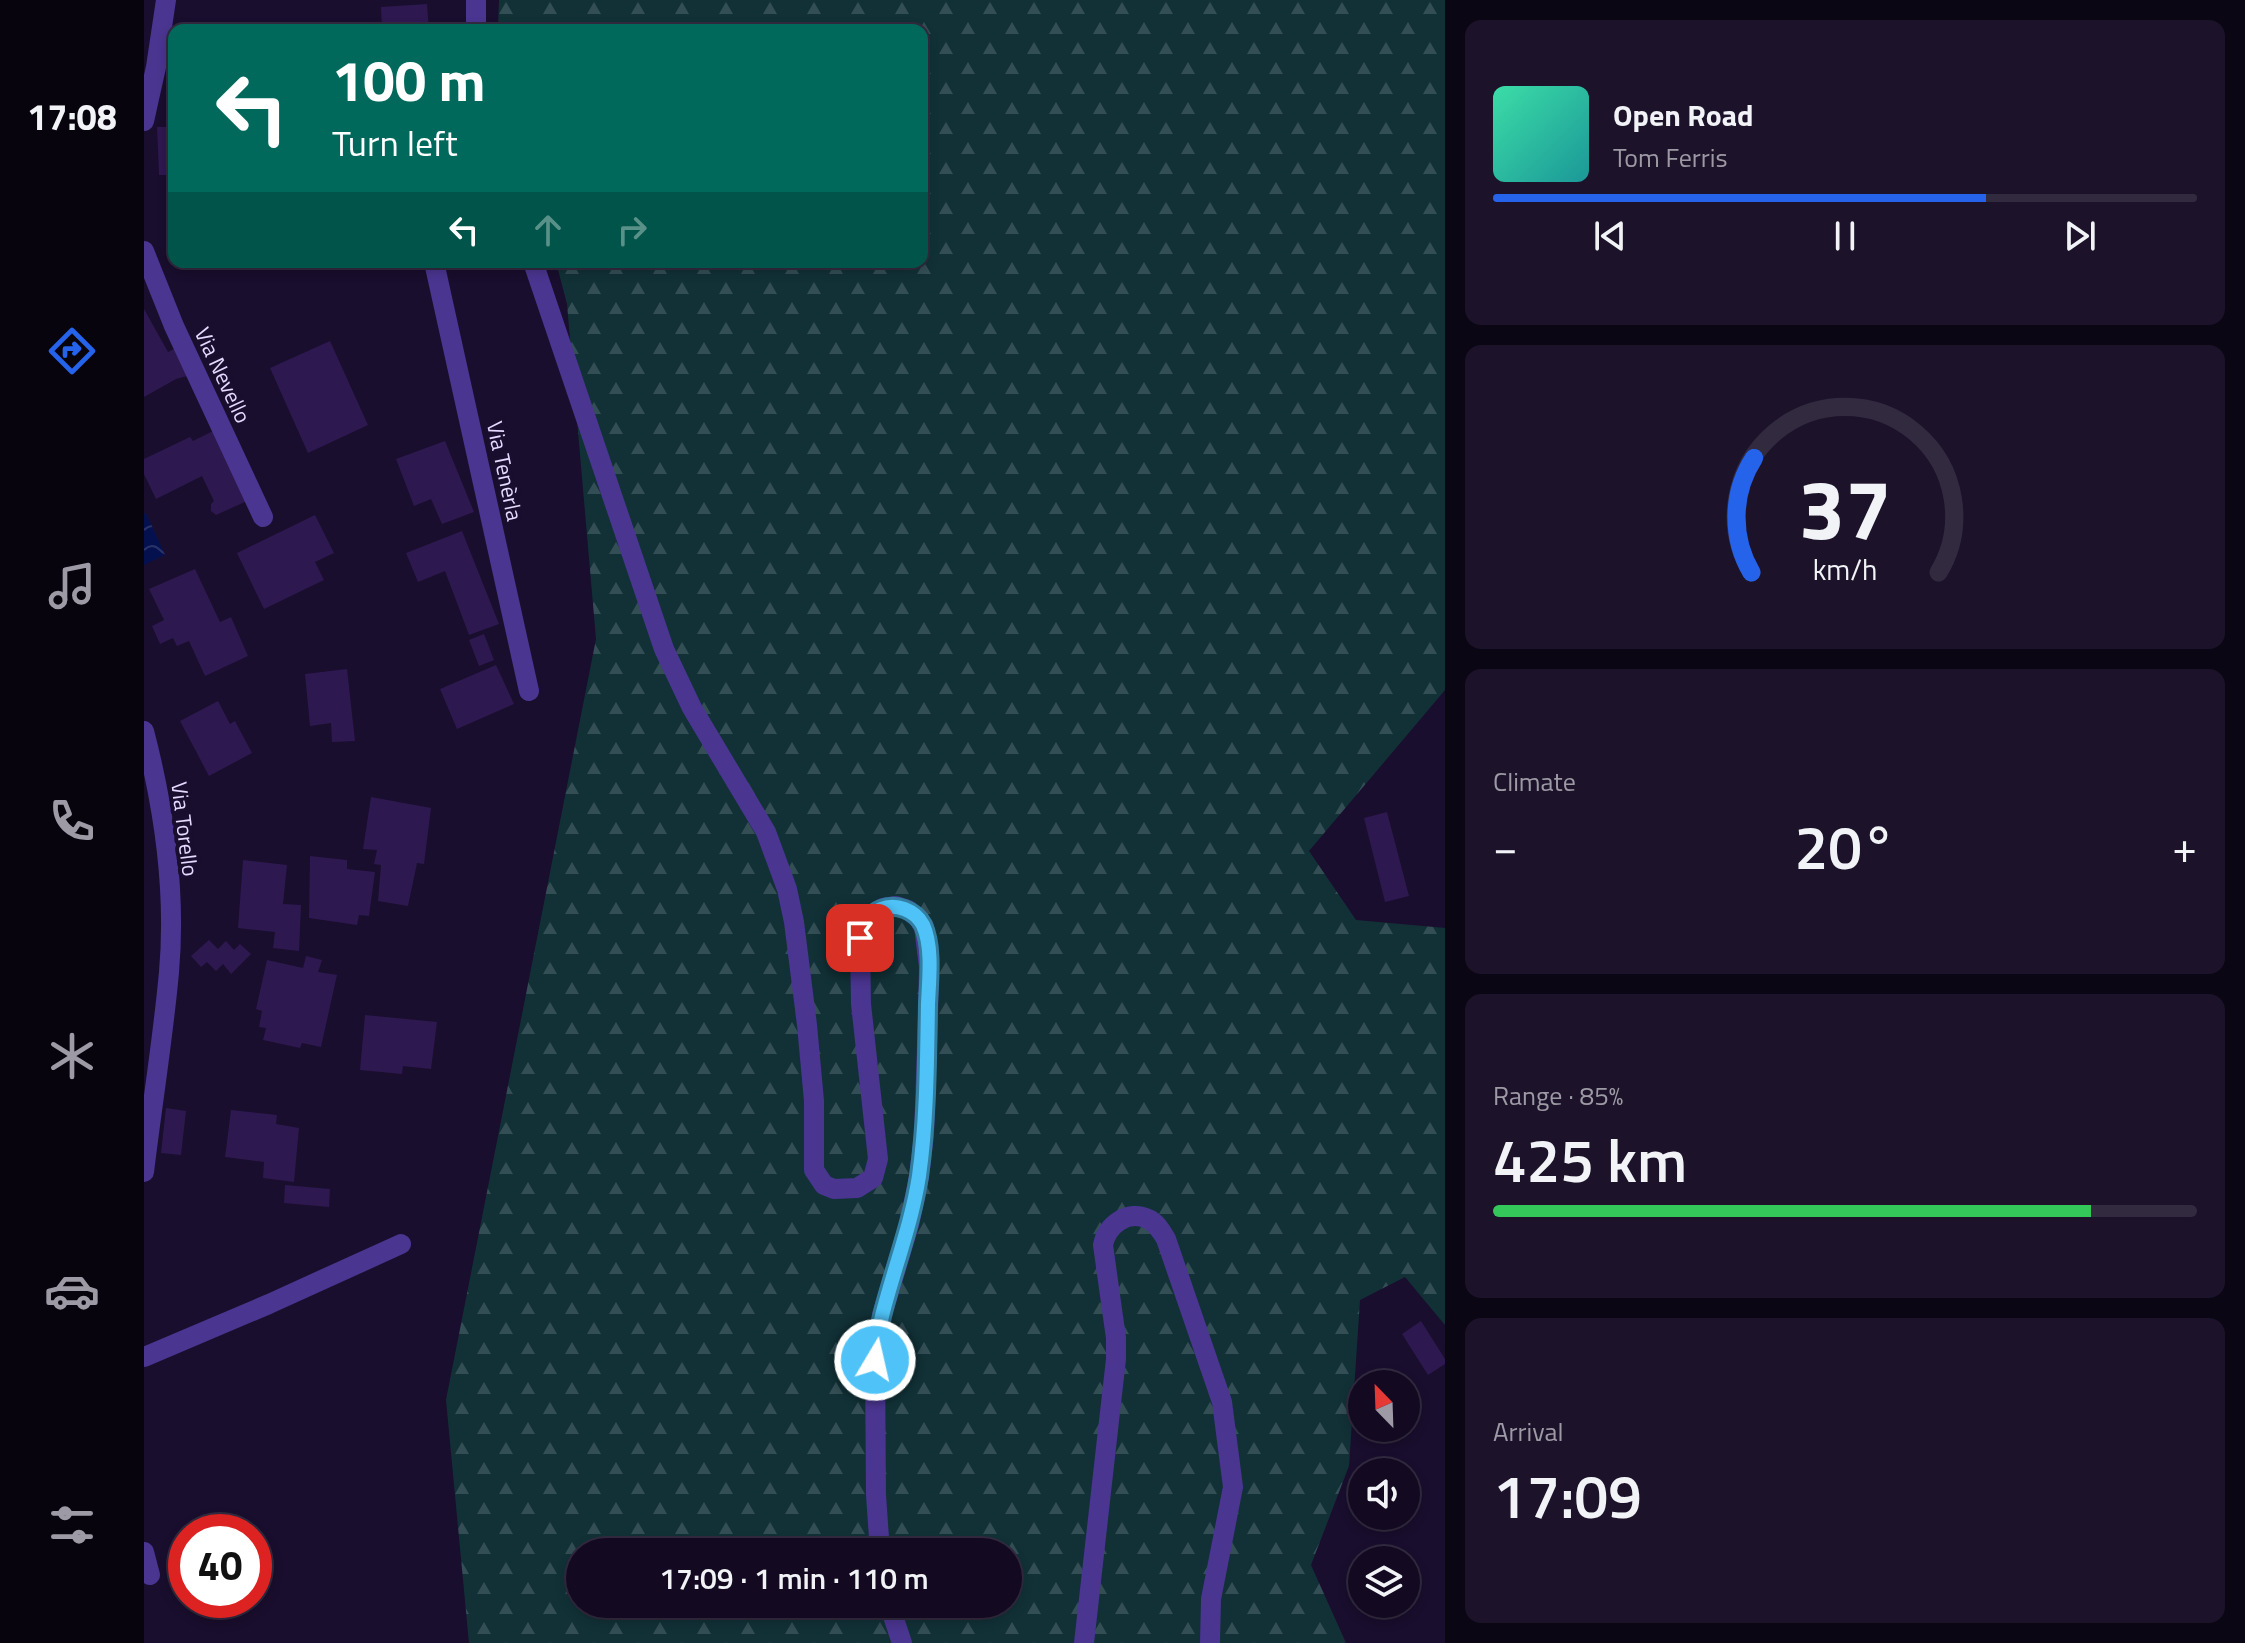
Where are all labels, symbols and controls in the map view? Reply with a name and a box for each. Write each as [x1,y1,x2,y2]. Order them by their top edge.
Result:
text: 100 m [332,38,485,123]
icon: left [200,56,304,160]
text: 17:08 [27,89,117,144]
text: Open Road [1613,92,1754,138]
text: Turn left [332,115,458,170]
text: Tom Ferris [1613,138,1728,177]
icon: left [442,208,486,252]
icon: ahead [526,208,570,252]
icon: right [610,208,654,252]
icon: previous [1588,214,1632,258]
icon: pause [1823,214,1867,258]
icon: next [2058,214,2102,258]
street label: Via Nevello [186,321,260,429]
icon: directions [44,323,100,379]
street label: Via Tenèrla [478,418,532,524]
text: 37 [1798,444,1892,570]
text: km/h [1813,548,1877,591]
icon: music [44,558,100,614]
text: Climate [1493,762,1576,801]
street label: Via Torello [162,780,208,878]
icon: phone [44,793,100,849]
text: 20° [1795,801,1895,892]
text: − [1493,813,1518,880]
text: + [2172,813,2197,880]
pin [826,904,894,972]
icon: arrive [838,916,882,960]
icon: climate [44,1028,100,1084]
text: Range · 85% [1493,1076,1623,1115]
text: 425 km [1493,1114,1687,1205]
icon: car [44,1263,100,1319]
position arrow [833,1318,917,1402]
north arrow [1348,1370,1420,1442]
map controls [1348,1370,1420,1618]
text: Arrival [1493,1412,1564,1451]
text: 17:09 [1493,1450,1642,1541]
button: sound [1348,1458,1420,1530]
icon: filters [44,1497,100,1553]
speed limit sign: 40 [168,1514,272,1618]
button: layers [1348,1546,1420,1618]
text: 17:09 · 1 min · 110 m [659,1555,929,1601]

